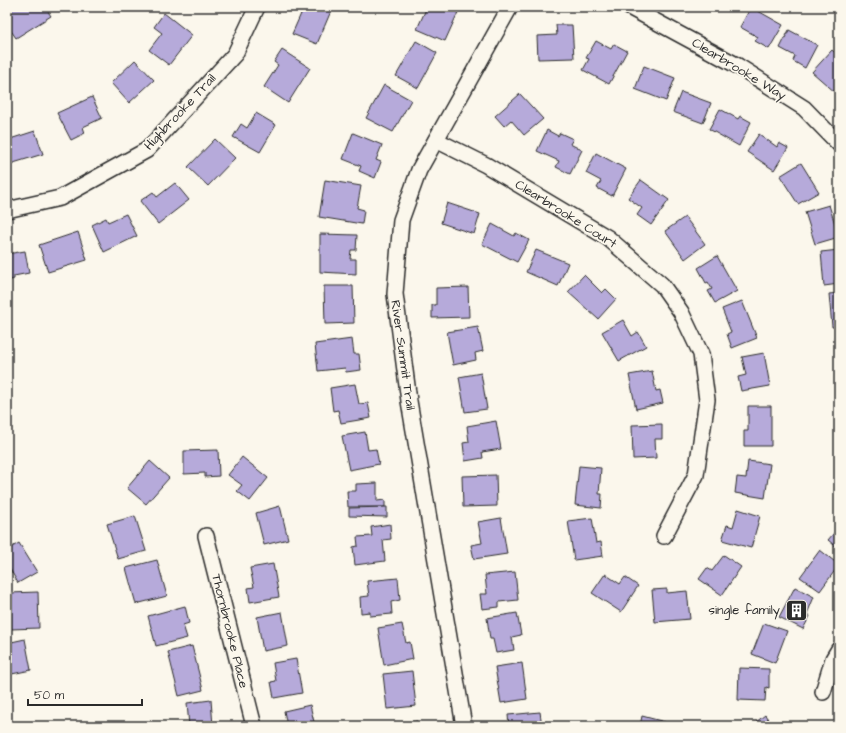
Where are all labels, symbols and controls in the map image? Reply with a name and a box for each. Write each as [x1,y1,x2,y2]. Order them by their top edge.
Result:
street label: Clearbrooke Way [688,34,790,105]
street label: Highbrooke Trail [140,70,221,155]
street label: Clearbrooke Court [512,175,621,253]
street label: River Summit Trail [386,299,420,411]
street label: Thornbrooke Place [207,572,253,690]
building icon: single family [783,597,809,623]
place label: single family [708,601,780,620]
scale bar [28,681,142,707]
text: 50 m [34,687,65,704]

